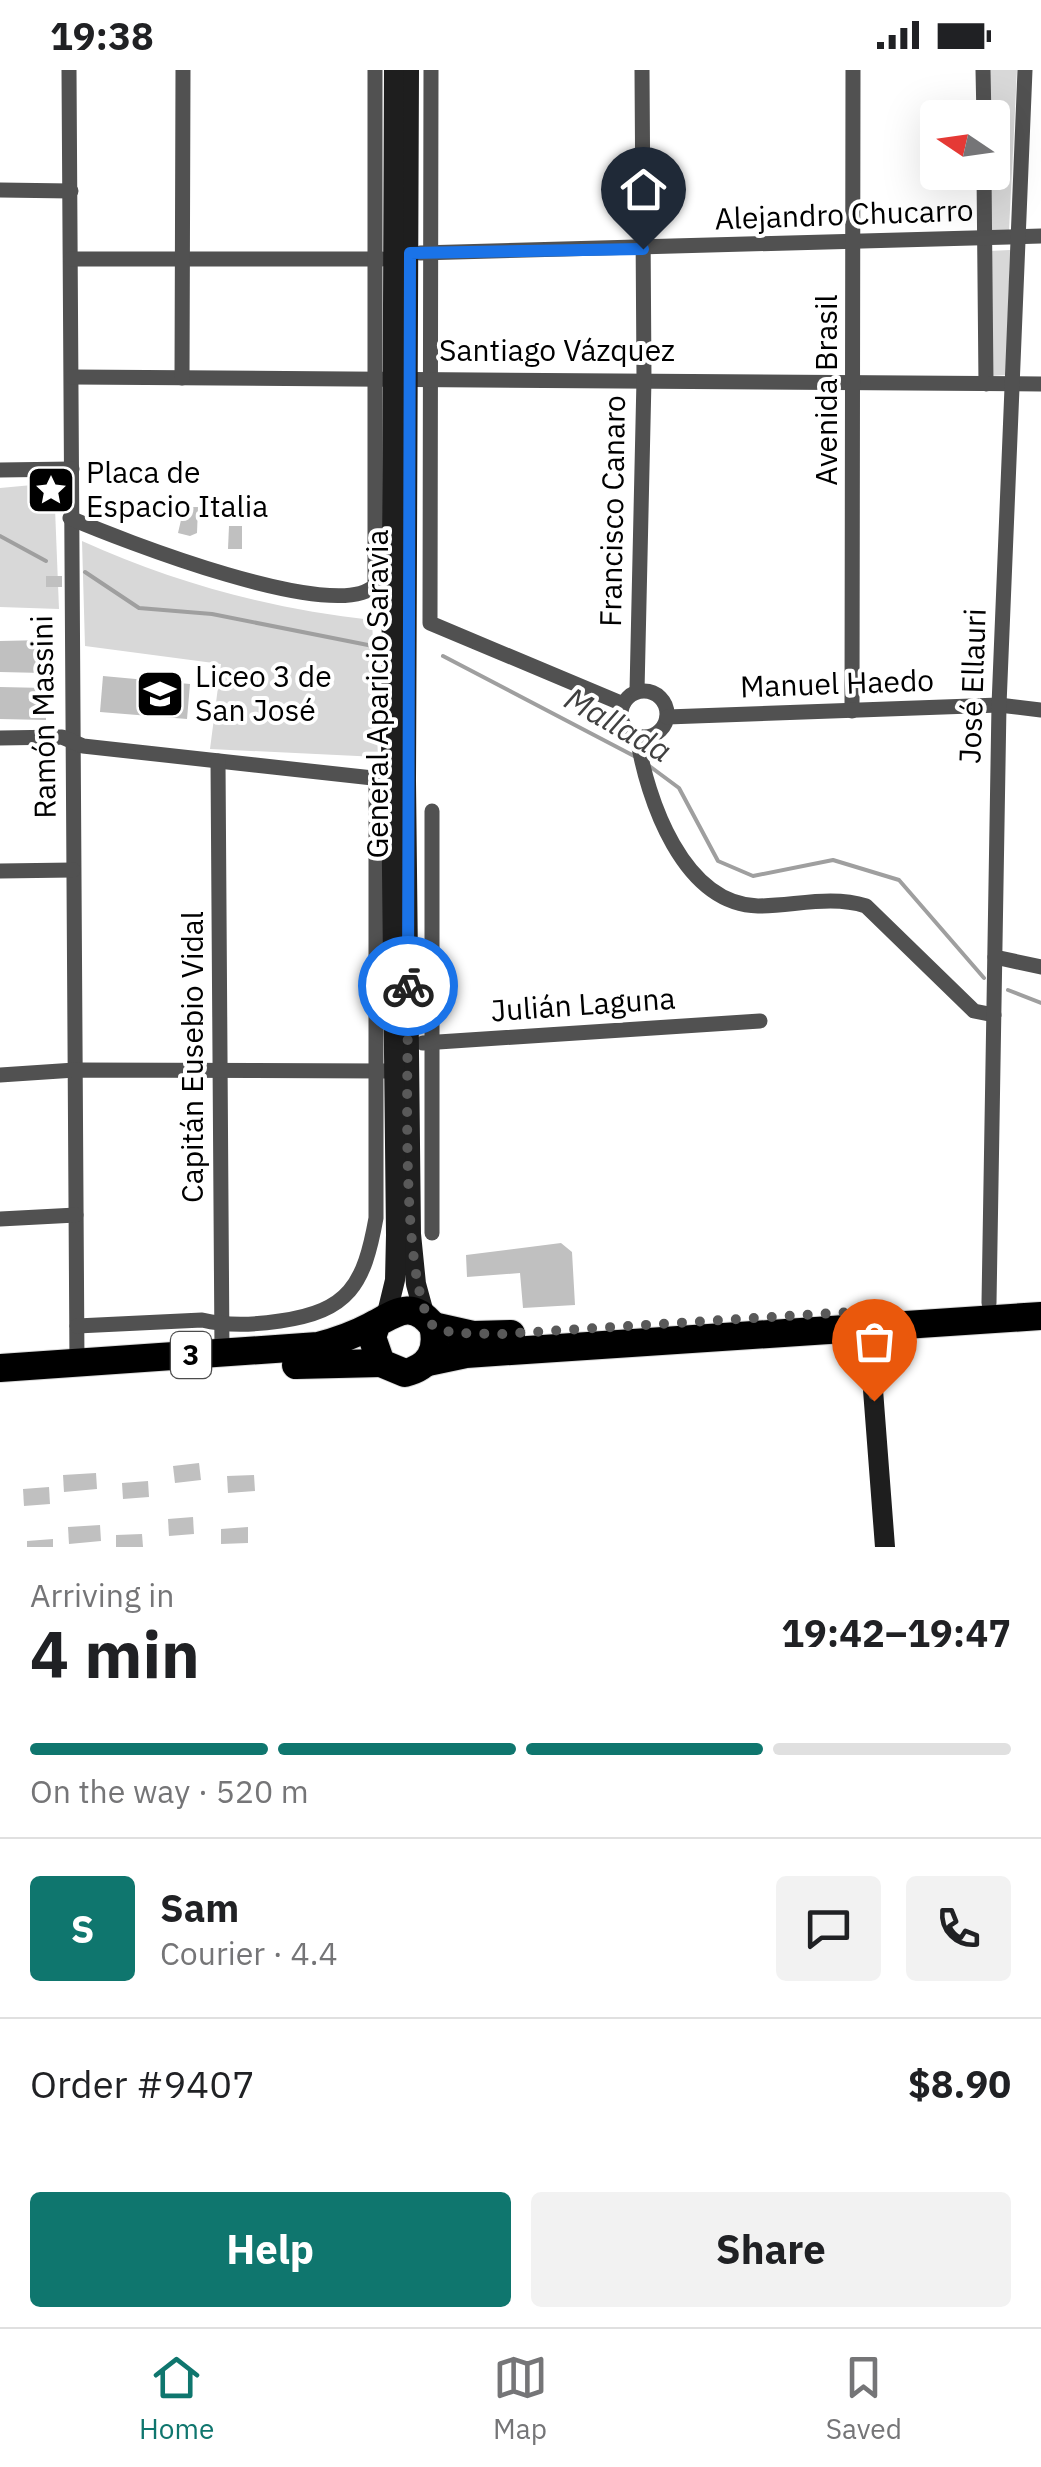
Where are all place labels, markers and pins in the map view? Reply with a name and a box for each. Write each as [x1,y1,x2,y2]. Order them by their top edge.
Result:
pin [601,147,686,250]
place label: Placa de Espacio Italia [86,452,268,525]
place icon: Placa de Espacio Italia [25,464,77,516]
place label: Liceo 3 de San José [195,656,332,729]
school or university icon: Liceo 3 de San José [134,668,186,720]
pin [832,1299,917,1402]

